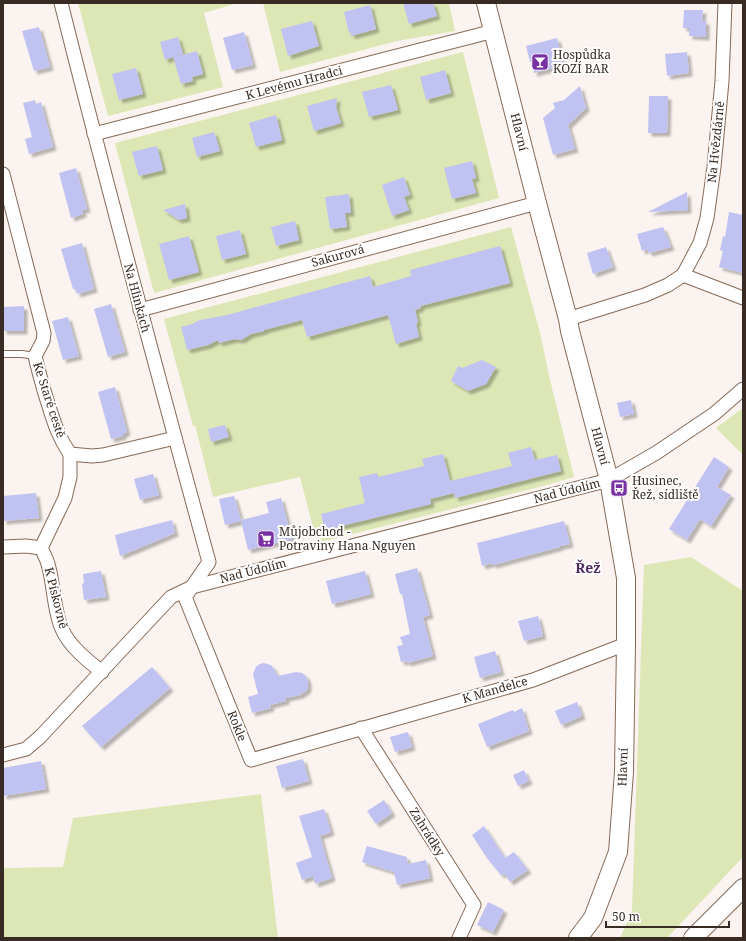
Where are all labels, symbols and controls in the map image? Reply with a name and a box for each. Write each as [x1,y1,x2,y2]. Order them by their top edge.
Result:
place label: Hospůdka KOZÍ BAR [553,46,611,77]
bar icon: Hospůdka KOZÍ BAR [530,52,550,72]
street label: K Levému Hradci [244,61,344,104]
street label: Na Hvězdárně [703,100,728,184]
street label: Hlavní [507,111,532,153]
street label: Sakurová [309,240,366,271]
street label: Na Hlinkách [120,261,155,335]
street label: Ke Staré cestě [29,360,70,440]
street label: Hlavní [587,425,614,467]
place label: Husinec, Řež, sídliště [632,472,699,503]
street label: Nad Údolím [532,474,602,507]
bus stop icon: Husinec, Řež, sídliště [609,478,629,498]
place label: Můjobchod - Potraviny Hana Nguyen [279,523,416,554]
supermarket icon: Můjobchod - Potraviny Hana Nguyen [256,529,276,549]
street label: Nad Údolím [218,554,288,587]
district label: Řež [575,558,601,577]
street label: K Pískovně [41,565,72,630]
street label: K Mandelce [460,672,529,707]
street label: Rokle [224,708,251,744]
street label: Hlavní [613,747,632,787]
street label: Zahrádky [406,804,449,860]
scale bar [606,903,729,929]
text: 50 m [612,908,640,925]

